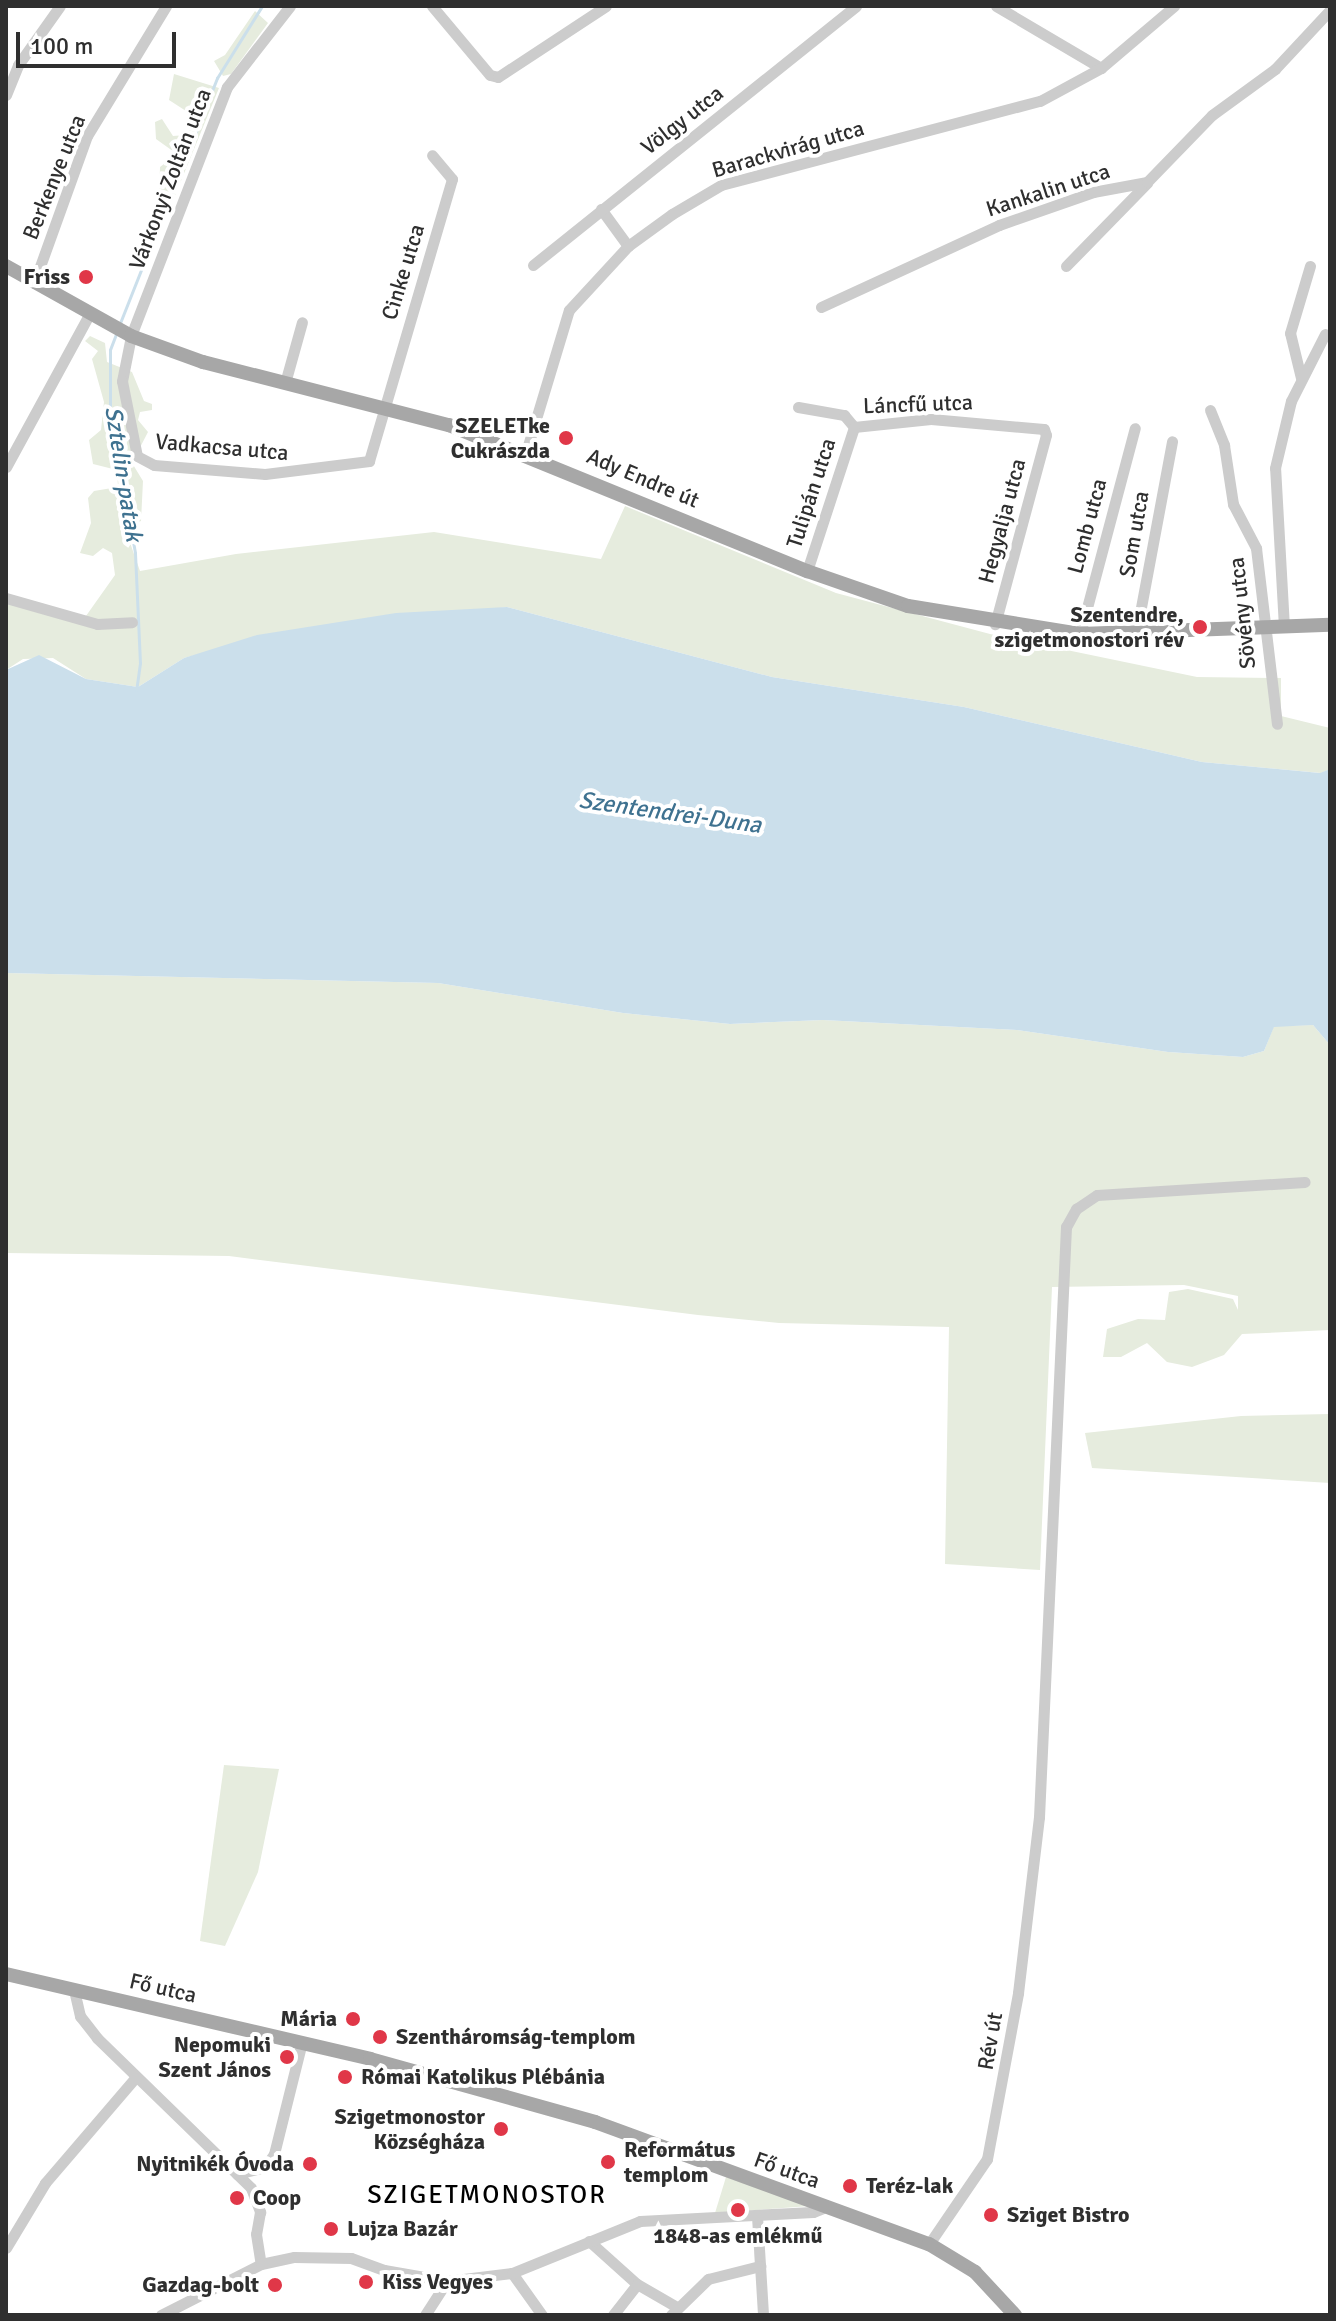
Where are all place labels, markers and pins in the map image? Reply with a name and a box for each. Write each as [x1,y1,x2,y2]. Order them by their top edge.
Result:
place label: Friss [24,264,70,290]
marker: Friss [77,268,95,286]
place label: SZELETke Cukrászda [451,412,550,464]
marker: SZELETke Cukrászda [557,429,575,447]
place label: Szentendre, szigetmonostori rév [994,601,1184,652]
marker: Szentendre, szigetmonostori rév [1191,618,1209,636]
place label: Mária [280,2006,337,2032]
marker: Mária [344,2010,362,2028]
place label: Szentháromság-templom [396,2024,636,2050]
marker: Szentháromság-templom [371,2028,389,2046]
place label: Nepomuki Szent János [159,2031,271,2082]
marker: Nepomuki Szent János [278,2048,296,2066]
place label: Római Katolikus Plébánia [361,2064,605,2090]
marker: Római Katolikus Plébánia [336,2068,354,2086]
place label: Szigetmonostor Községháza [335,2103,485,2154]
marker: Szigetmonostor Községháza [492,2120,510,2138]
place label: Református templom [624,2136,735,2188]
place label: Nyitnikék Óvoda [136,2151,294,2177]
marker: Református templom [599,2153,617,2171]
marker: Nyitnikék Óvoda [301,2155,319,2173]
place label: Teréz-lak [866,2173,953,2199]
marker: Teréz-lak [841,2177,859,2195]
place label: Coop [253,2185,301,2211]
marker: Coop [228,2189,246,2207]
marker: 1848-as emlékmű [729,2201,747,2219]
place label: Sziget Bistro [1007,2202,1129,2228]
marker: Sziget Bistro [982,2206,1000,2224]
place label: Lujza Bazár [347,2216,458,2242]
marker: Lujza Bazár [322,2220,340,2238]
place label: 1848-as emlékmű [653,2223,823,2249]
place label: Kiss Vegyes [382,2269,493,2295]
place label: Gazdag-bolt [142,2272,259,2298]
marker: Kiss Vegyes [357,2273,375,2291]
marker: Gazdag-bolt [266,2276,284,2294]

